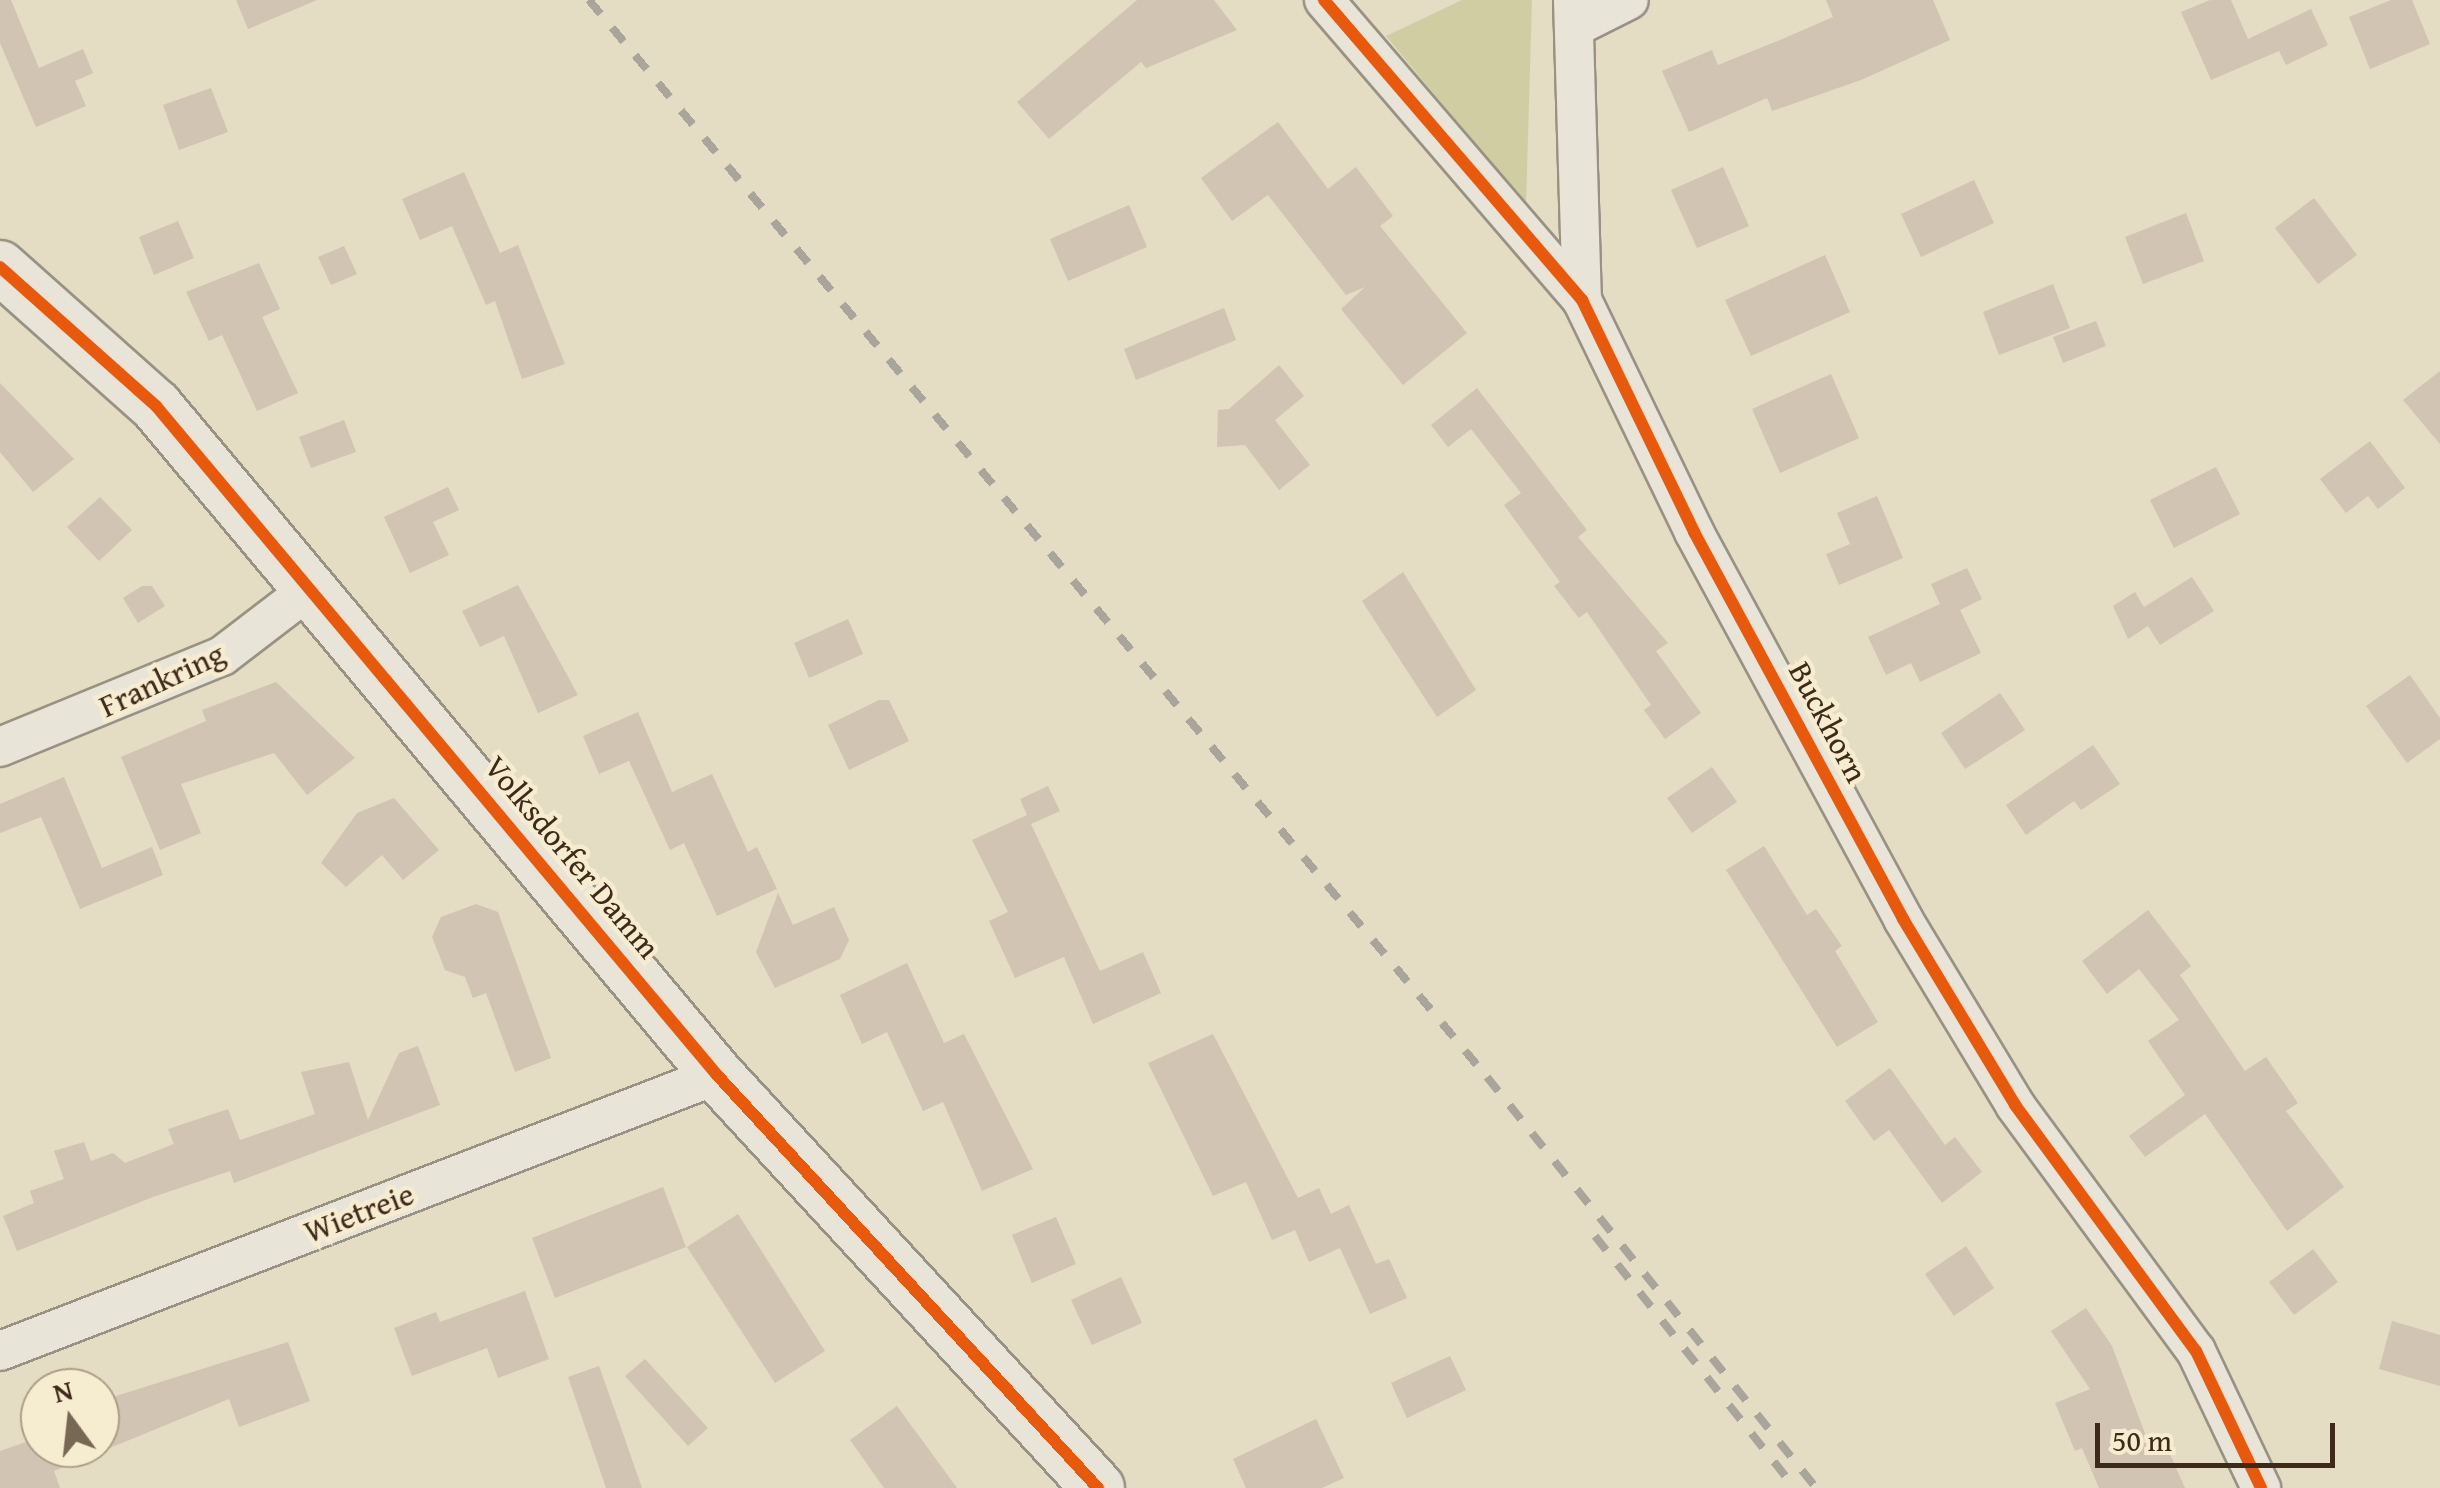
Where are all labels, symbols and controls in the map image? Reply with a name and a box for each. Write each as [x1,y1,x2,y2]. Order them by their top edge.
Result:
street label: Frankring [93,634,231,726]
street label: Buckhorn [1780,655,1876,789]
street label: Volksdorfer Damm [476,748,668,966]
street label: Wietreie [299,1175,419,1251]
north arrow [20,1368,120,1468]
text: N [48,1368,77,1413]
scale bar [2100,1403,2340,1465]
text: 50 m [2112,1418,2172,1462]

